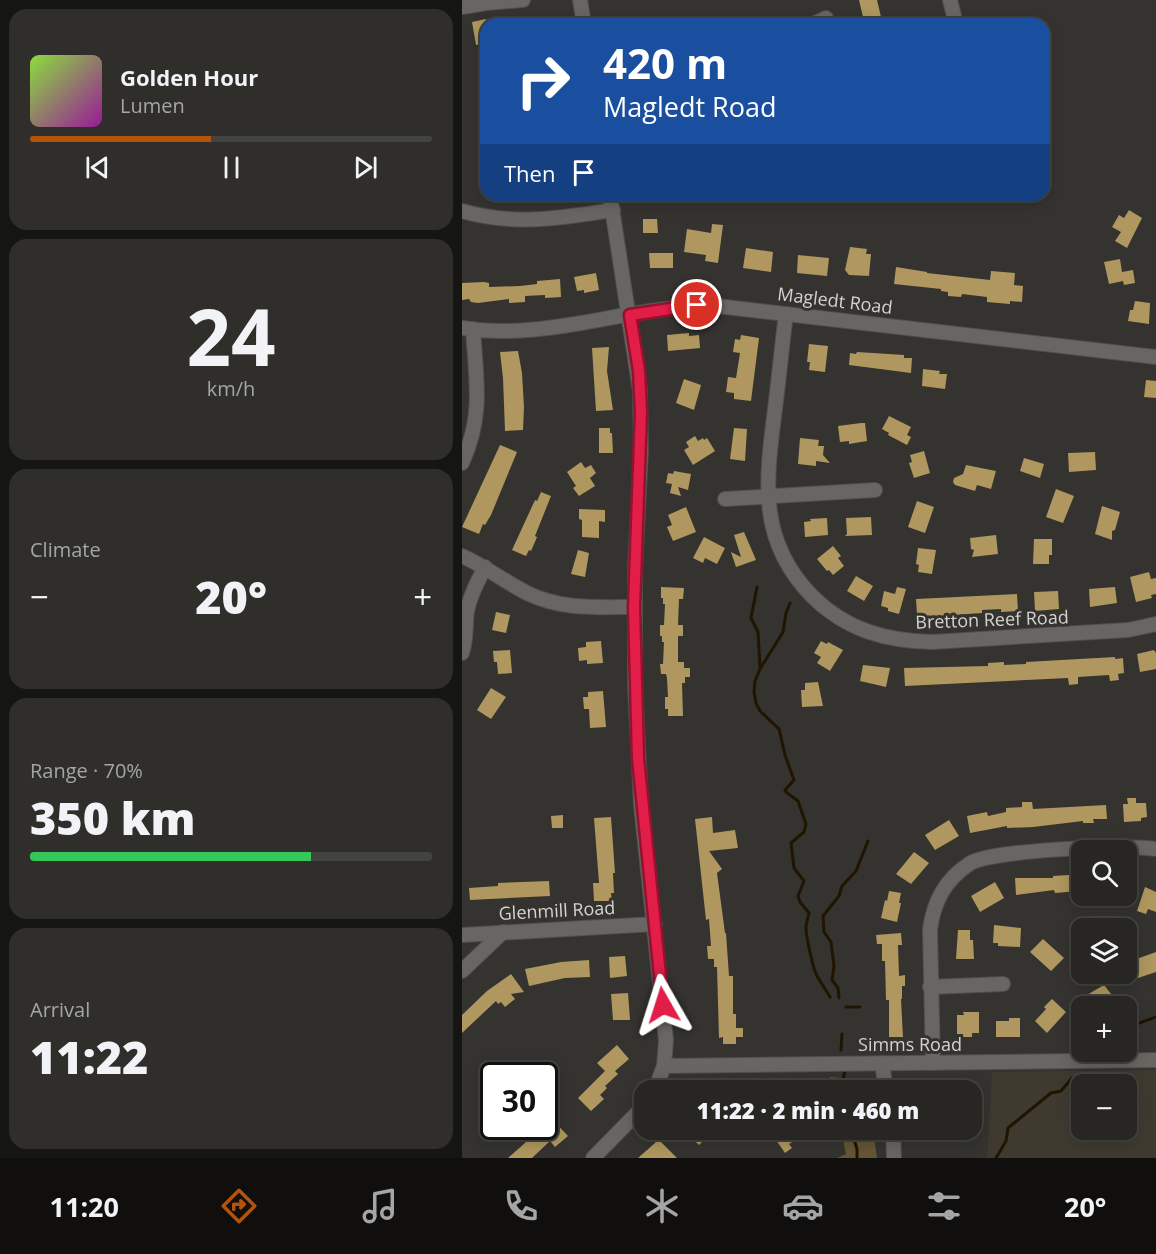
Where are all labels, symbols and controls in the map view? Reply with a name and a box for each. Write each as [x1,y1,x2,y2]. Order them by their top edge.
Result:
text: 420 m [603,34,727,91]
icon: right [504,42,582,120]
text: Golden Hour [120,62,258,92]
text: Magledt Road [603,88,777,125]
text: Lumen [120,92,185,119]
icon: previous [81,151,114,184]
icon: pause [215,151,248,184]
icon: next [349,151,382,184]
icon: arrive [567,156,600,189]
text: Then [504,158,555,188]
pin [671,279,722,330]
street label: Magledt Road [776,281,894,319]
text: 24 [186,283,276,389]
icon: arrive [680,288,713,321]
text: km/h [207,375,255,402]
text: Climate [30,536,101,563]
text: 20° [195,566,267,627]
text: − [30,574,49,619]
text: + [413,574,432,619]
street label: Bretton Reef Road [915,604,1069,634]
text: Range · 70% [30,757,143,784]
text: 350 km [30,787,195,848]
map controls [1071,840,1137,1140]
button: search [1071,840,1137,906]
street label: Glenmill Road [498,895,616,925]
button: layers [1071,918,1137,984]
position arrow [631,973,695,1037]
text: Arrival [30,996,90,1023]
button: + [1071,996,1137,1062]
text: 11:22 [30,1026,148,1087]
street label: Simms Road [858,1032,962,1056]
speed limit sign: 30 [480,1062,558,1140]
button: − [1071,1074,1137,1140]
text: 11:22 · 2 min · 460 m [697,1095,919,1125]
icon: directions [218,1185,260,1227]
icon: music [359,1185,401,1227]
icon: phone [500,1185,542,1227]
icon: climate [641,1185,683,1227]
icon: car [782,1185,824,1227]
icon: filters [923,1185,965,1227]
text: 11:20 [50,1188,119,1225]
text: 20° [1064,1188,1106,1225]

